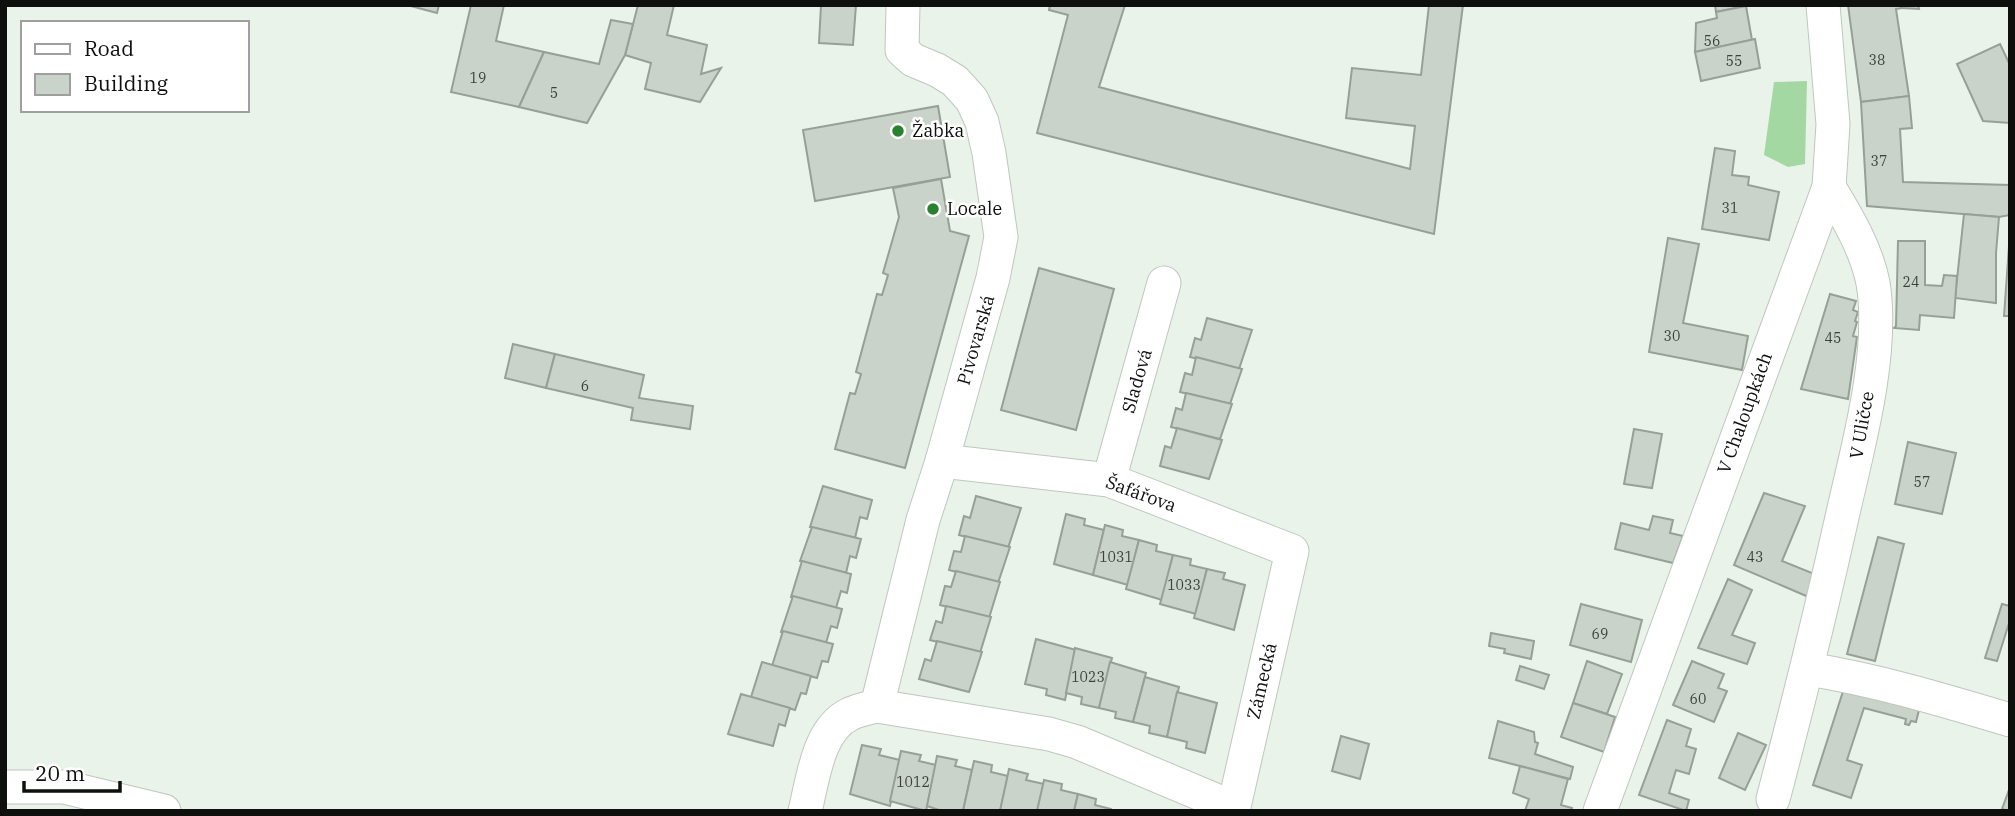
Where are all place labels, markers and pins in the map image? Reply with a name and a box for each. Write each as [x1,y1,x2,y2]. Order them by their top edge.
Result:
place label: Žabka [912,119,964,142]
marker: Žabka [890,123,906,139]
place label: Locale [947,197,1002,220]
marker: Locale [925,201,941,217]

